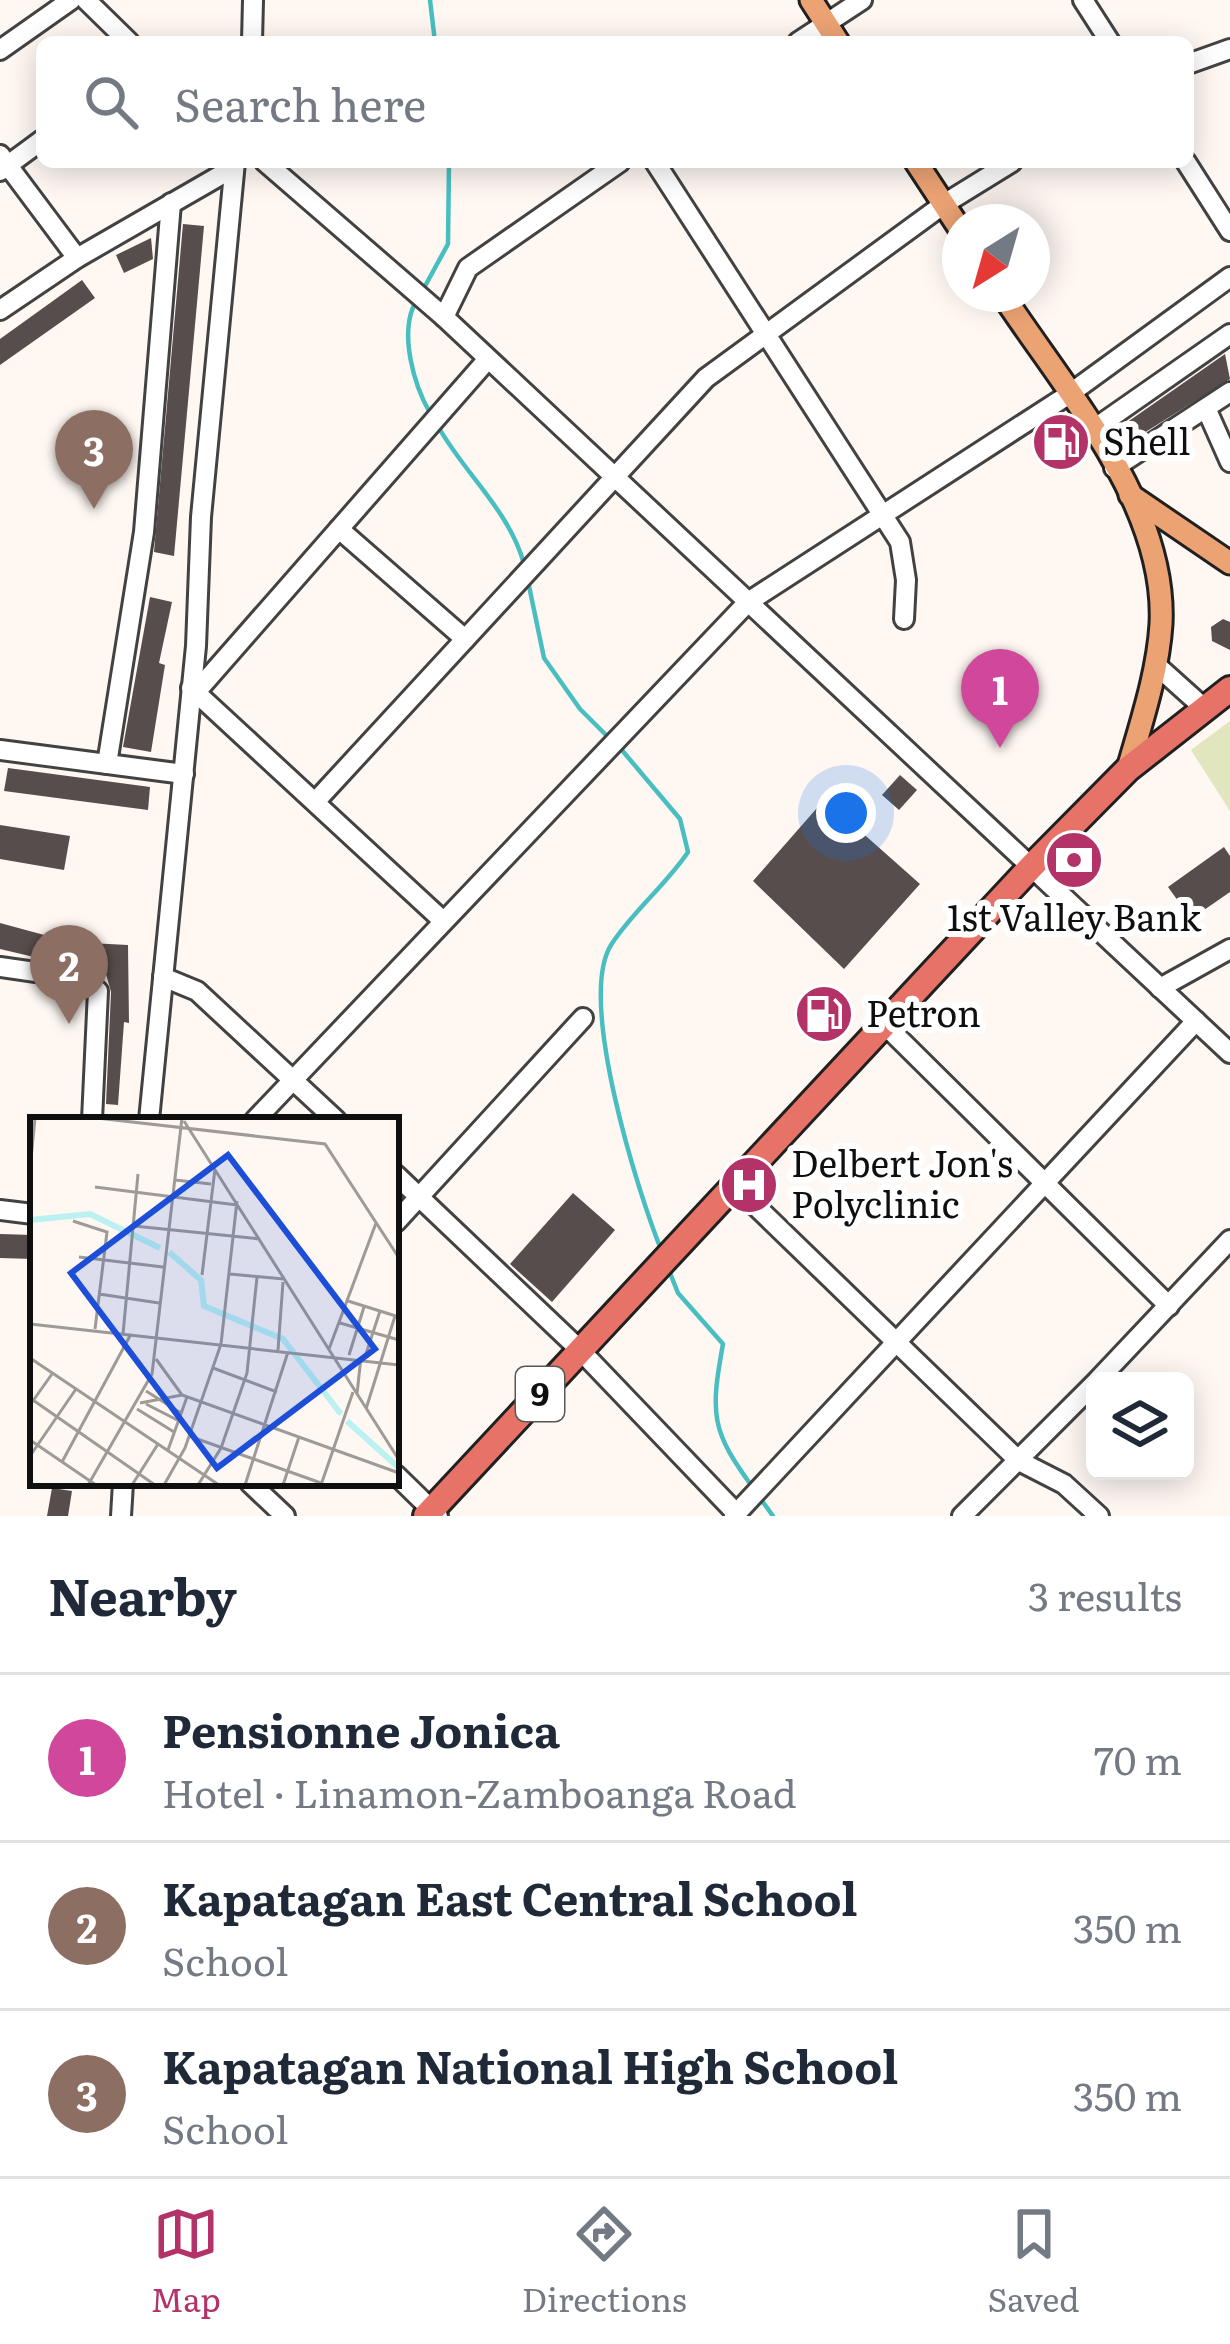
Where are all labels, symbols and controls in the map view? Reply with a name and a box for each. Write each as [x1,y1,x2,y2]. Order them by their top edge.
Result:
search box [36,36,1194,168]
icon: search [78,69,144,135]
text: Search here [174,69,426,136]
north arrow [942,204,1050,312]
pin: 3 [55,410,133,509]
fuel station icon: Shell [1030,411,1092,473]
place label: Shell [1103,413,1190,466]
pin: 1 [961,649,1039,748]
your location [816,783,876,843]
bank icon: 1st Valley Bank [1043,829,1105,891]
place label: 1st Valley Bank [947,889,1202,942]
pin: 2 [30,925,108,1024]
fuel station icon: Petron [793,983,855,1045]
place label: Petron [866,985,981,1038]
inset map [30,1117,399,1486]
place label: Delbert Jon's Polyclinic [791,1135,1013,1229]
hospital icon: Delbert Jon's Polyclinic [718,1154,780,1216]
road number: 9 [516,1367,564,1421]
map controls [1086,1372,1194,1480]
button: layers [1086,1372,1194,1480]
text: Nearby [48,1556,237,1632]
text: 3 results [1028,1565,1182,1623]
text: Pensionne Jonica [162,1695,560,1762]
text: 1 [79,1729,95,1787]
text: 70 m [1094,1729,1182,1787]
text: Hotel · Linamon-Zamboanga Road [162,1762,797,1820]
text: Kapatagan East Central School [162,1863,858,1930]
text: 2 [77,1897,97,1955]
text: 350 m [1073,1897,1182,1955]
text: School [162,1930,288,1988]
text: Kapatagan National High School [162,2031,898,2098]
text: 3 [76,2065,98,2123]
text: 350 m [1073,2065,1182,2123]
text: School [162,2098,288,2156]
tab: Map [150,2201,221,2322]
tab: Directions [522,2201,687,2322]
tab: Saved [988,2201,1080,2322]

